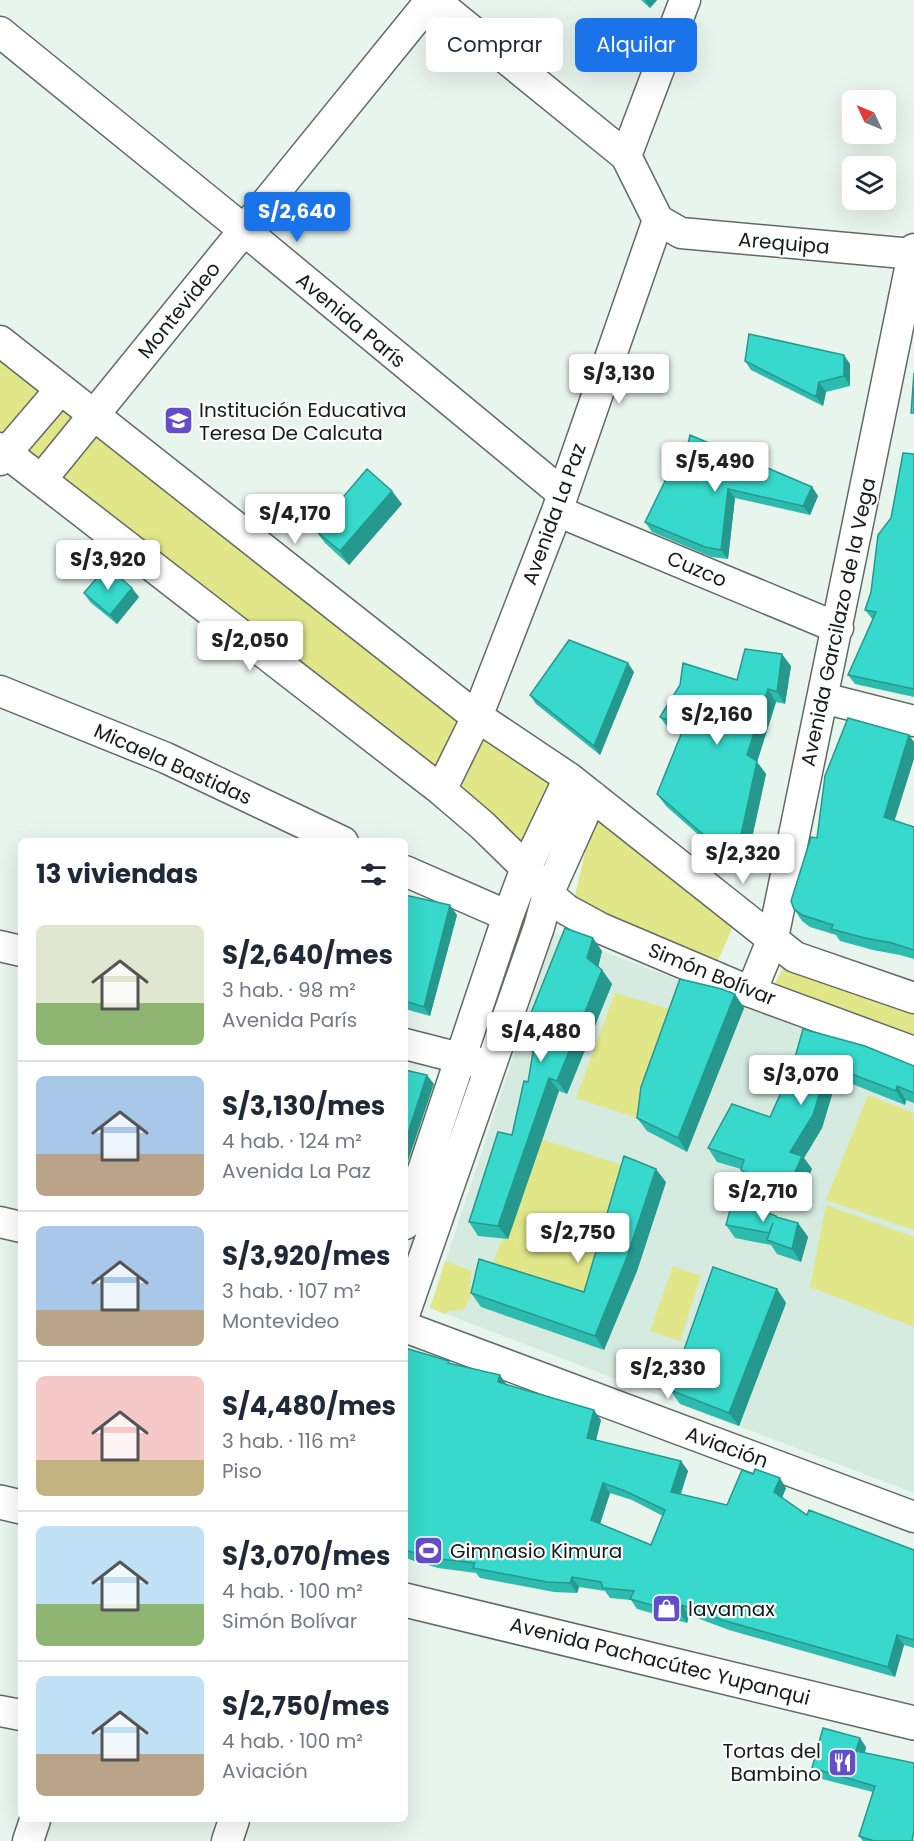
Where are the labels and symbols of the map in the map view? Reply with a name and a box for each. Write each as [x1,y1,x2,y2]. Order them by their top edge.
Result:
north arrow [842,90,896,144]
pin: S/2,640 [242,192,352,243]
street label: Arequipa [737,225,831,261]
street label: Montevideo [131,256,227,364]
street label: Avenida París [290,266,412,374]
pin: S/3,130 [564,354,674,405]
place label: Institución Educativa Teresa De Calcuta [199,396,407,447]
school or university icon: Institución Educativa Teresa De Calcuta [162,405,194,437]
street label: Avenida La Paz [515,439,593,589]
pin: S/5,490 [660,442,770,493]
street label: Avenida Garcilazo de la Vega [794,475,882,769]
pin: S/4,170 [240,494,350,545]
pin: S/3,920 [53,540,163,591]
street label: Cuzco [663,544,731,594]
pin: S/2,050 [195,621,305,672]
pin: S/2,160 [662,695,772,746]
street label: Micaela Bastidas [90,717,256,811]
pin: S/2,320 [688,834,798,885]
street label: Simón Bolívar [644,936,780,1012]
pin: S/4,480 [486,1012,596,1063]
pin: S/3,070 [746,1055,856,1106]
pin: S/2,710 [708,1172,818,1223]
pin: S/2,750 [523,1213,633,1264]
pin: S/2,330 [613,1349,723,1400]
street label: Aviación [682,1419,772,1475]
sports icon: Gimnasio Kimura [413,1535,445,1567]
place label: Gimnasio Kimura [450,1537,622,1565]
shop icon: lavamax [651,1593,683,1625]
place label: lavamax [688,1595,775,1623]
street label: Avenida Pachacútec Yupanqui [507,1610,813,1712]
place label: Tortas del Bambino [723,1737,821,1788]
restaurant icon: Tortas del Bambino [826,1747,858,1779]

